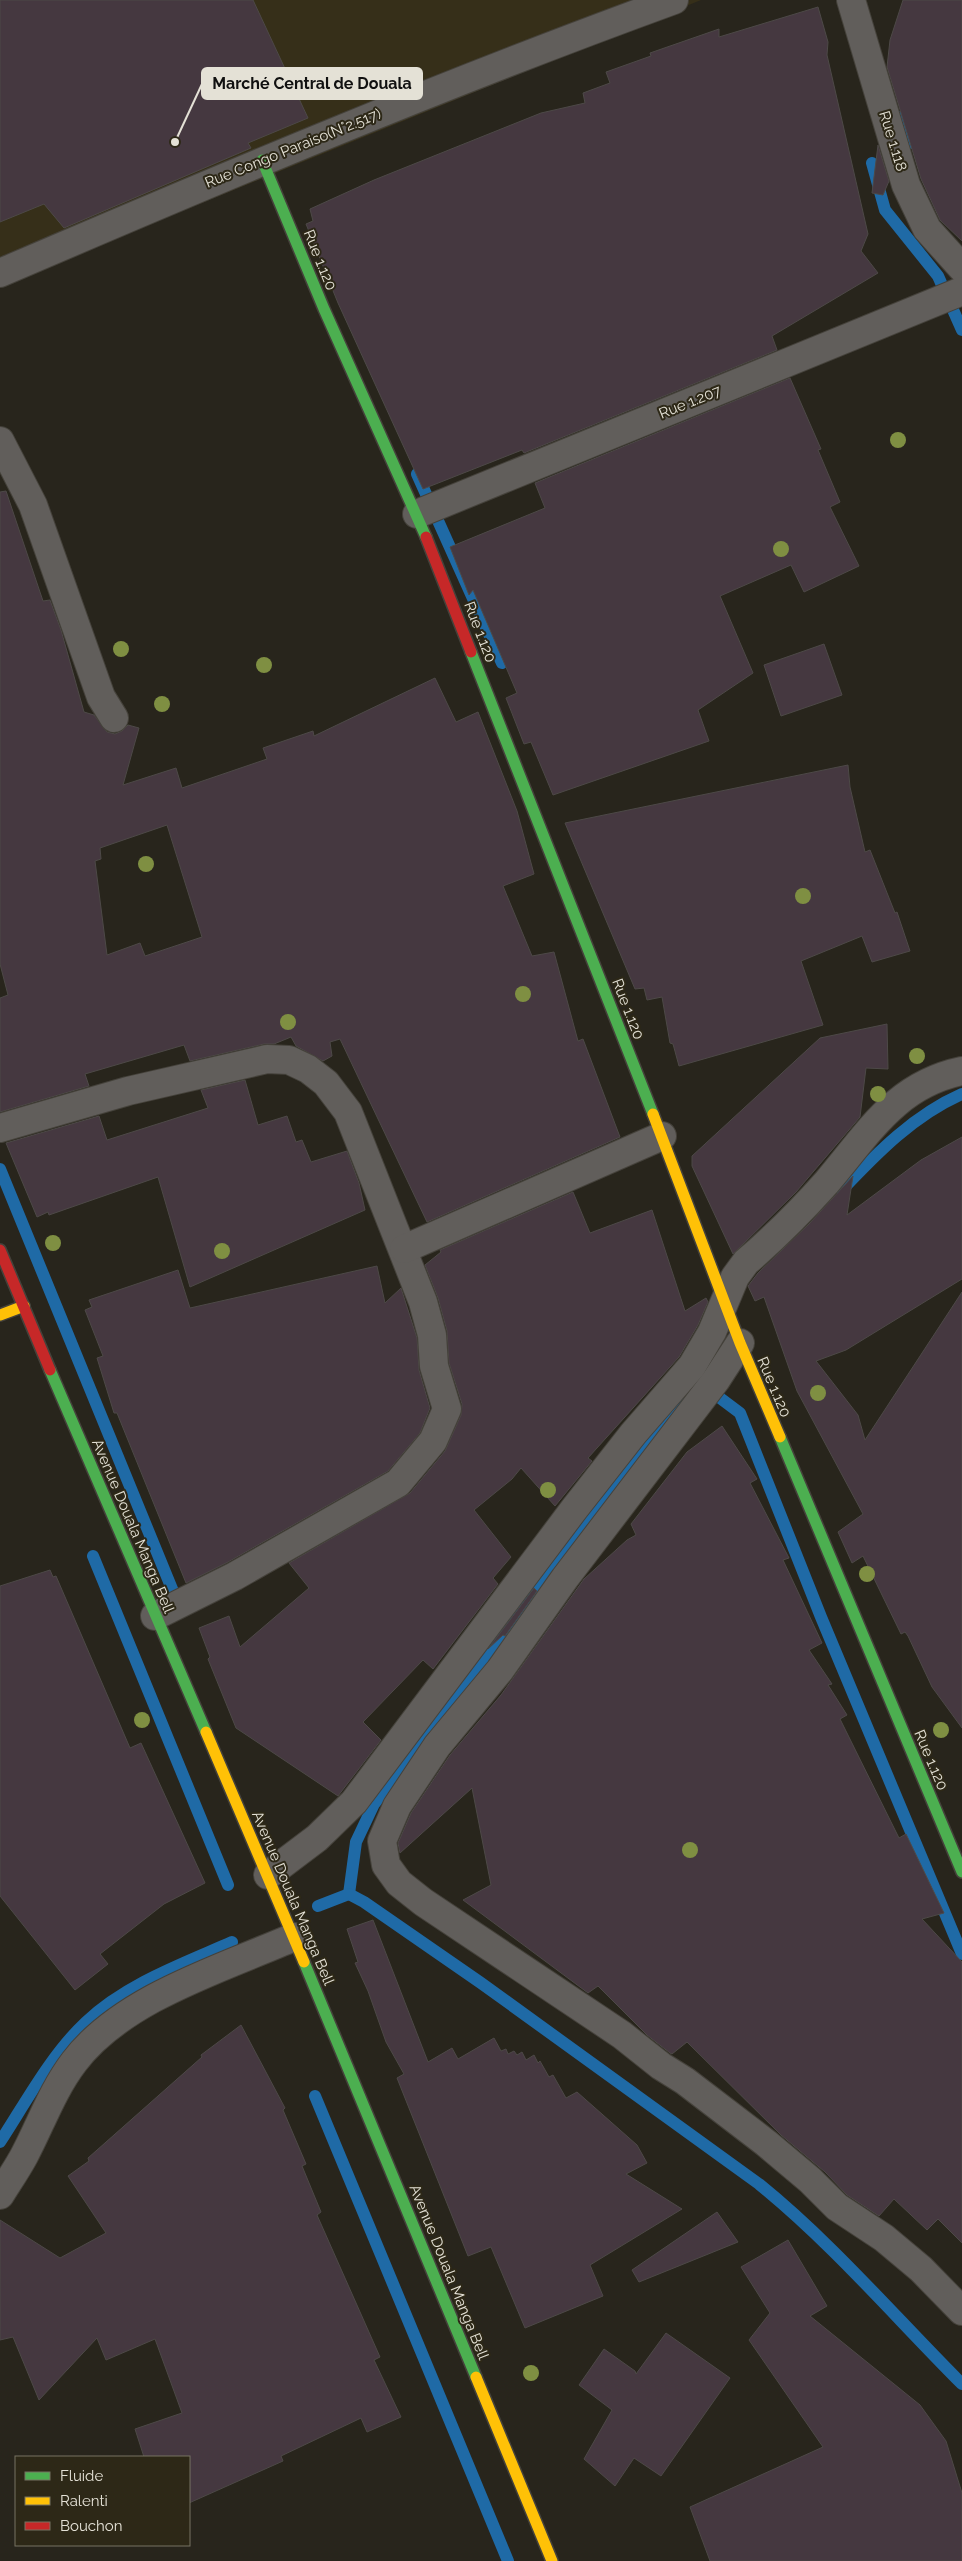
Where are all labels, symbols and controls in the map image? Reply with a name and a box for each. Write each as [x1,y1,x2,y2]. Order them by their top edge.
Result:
callout: Marché Central de Douala [202,68,422,99]
text: Marché Central de Douala [212,74,412,93]
street label: Rue Congo Paraiso(N°2.517) [202,104,384,192]
street label: Rue 1.118 [875,109,911,173]
street label: Rue 1.120 [300,227,340,293]
street label: Rue 1.207 [656,381,724,423]
street label: Rue 1.120 [460,599,500,665]
street label: Rue 1.120 [608,976,648,1042]
street label: Rue 1.120 [753,1354,795,1420]
street label: Avenue Douala Manga Bell [88,1436,178,1617]
street label: Rue 1.120 [910,1727,952,1793]
street label: Avenue Douala Manga Bell [248,1808,338,1989]
street label: Avenue Douala Manga Bell [406,2182,493,2363]
legend [15,2456,190,2546]
text: Fluide [60,2467,103,2485]
text: Ralenti [60,2492,108,2510]
text: Bouchon [60,2517,122,2535]

